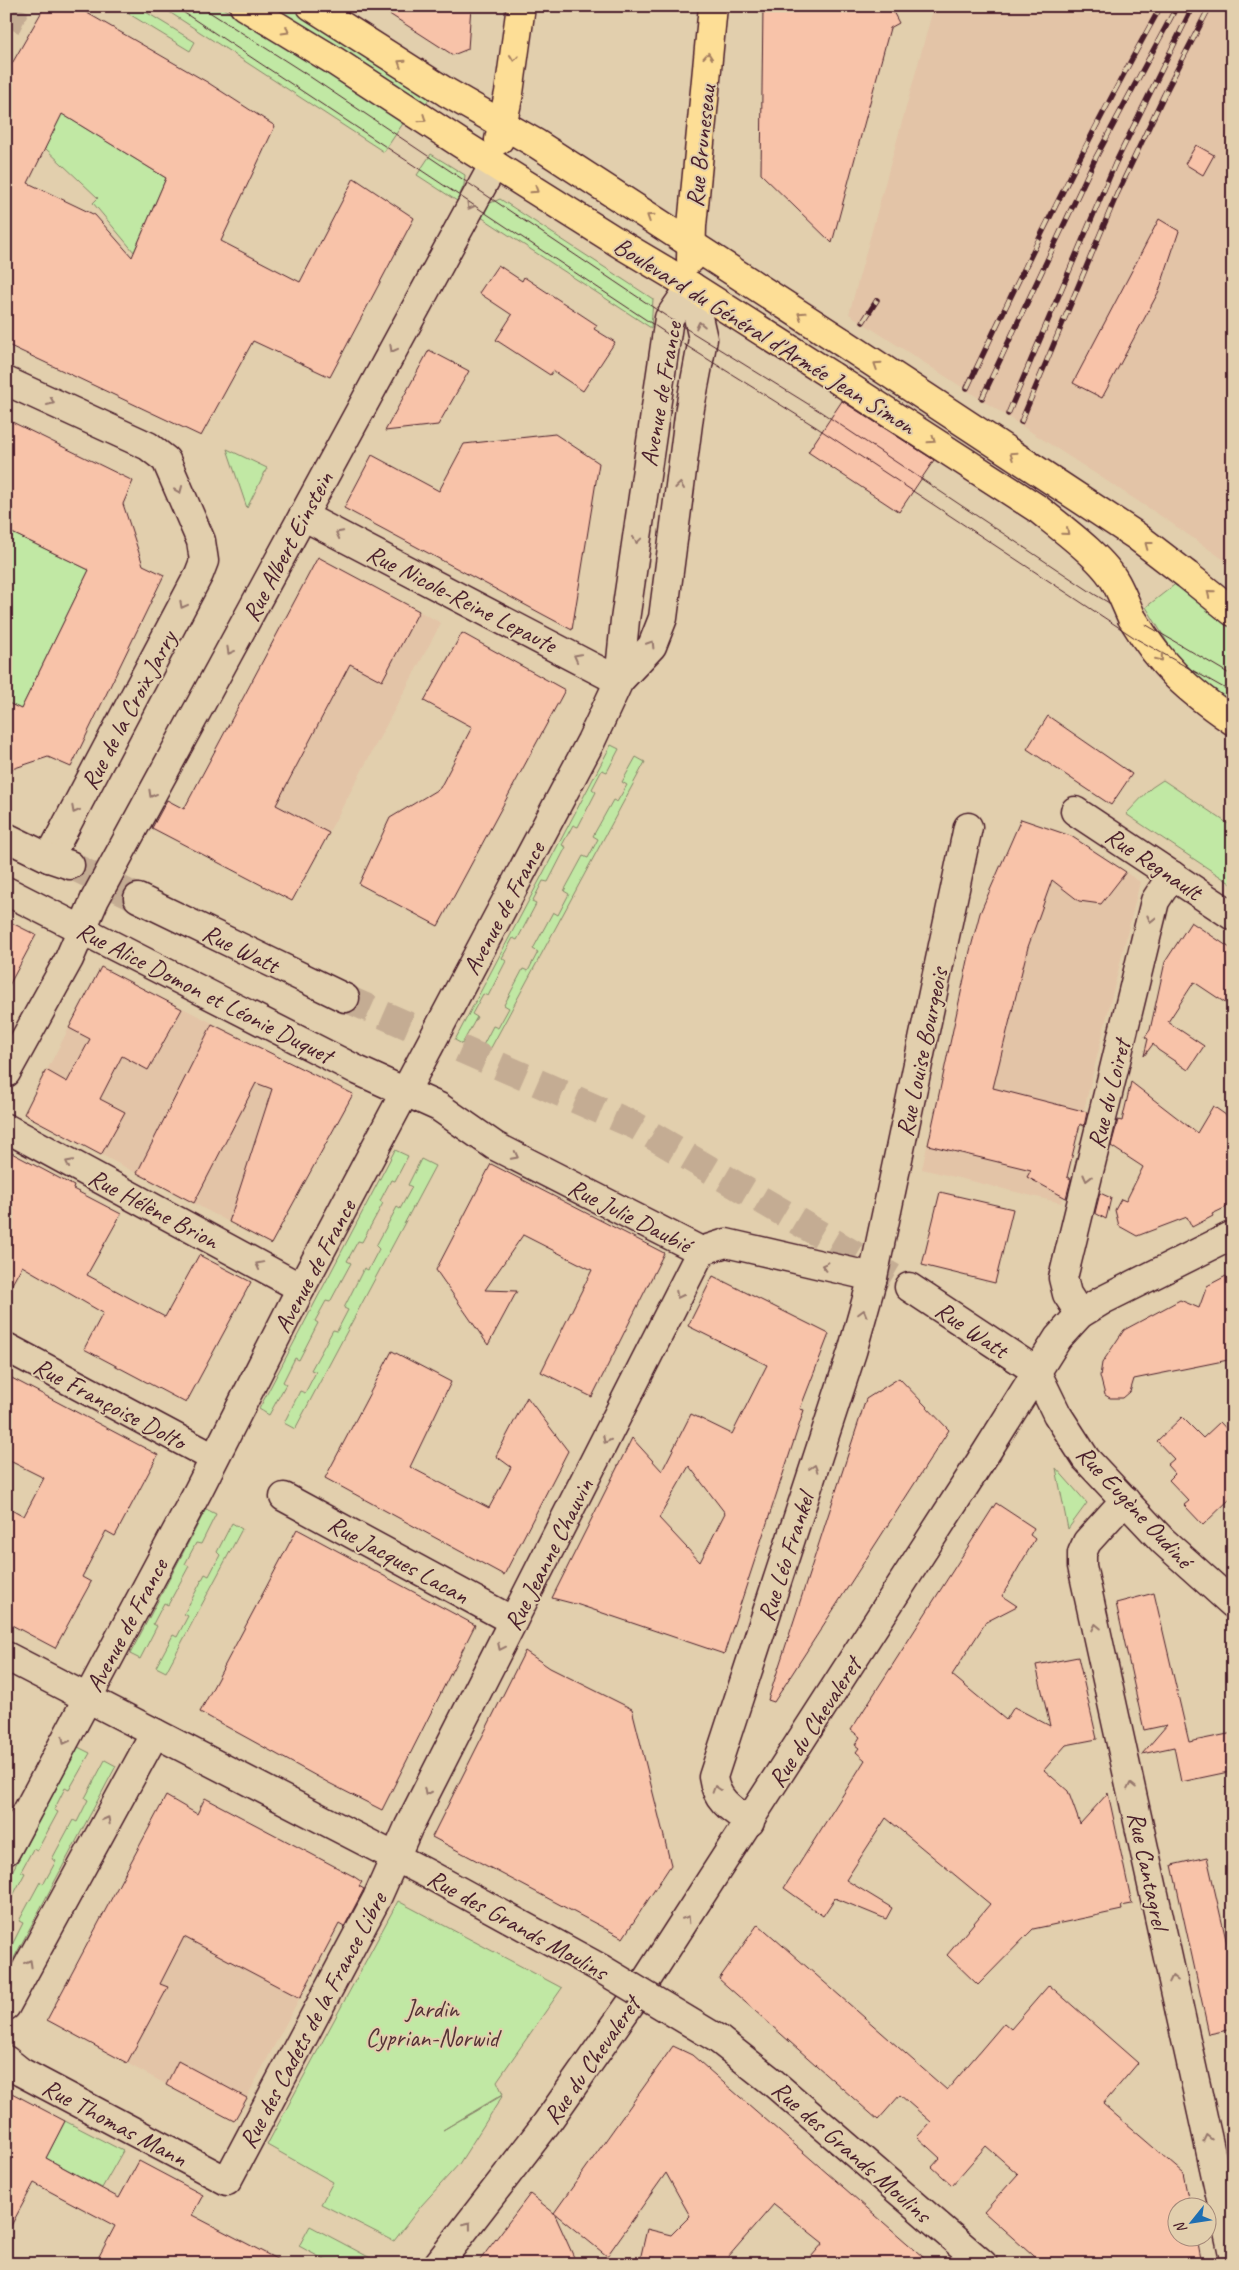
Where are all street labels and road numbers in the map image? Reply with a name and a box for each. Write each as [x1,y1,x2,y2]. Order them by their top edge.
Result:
street label: Rue Bruneseau [679,82,724,209]
street label: Boulevard du Général d'Armée Jean Simon [608,230,923,443]
street label: Avenue de France [633,317,690,469]
street label: Rue Albert Einstein [235,465,341,627]
street label: Rue Nicole-Reine Lepaute [361,537,563,661]
street label: Rue de la Croix Jarry [74,623,185,795]
street label: Rue Regnault [1099,820,1210,909]
street label: Avenue de France [455,835,553,981]
street label: Rue Alice Domon et Léonie Duquet [71,914,341,1073]
street label: Rue Watt [197,917,286,982]
street label: Rue Louise Bourgeois [889,963,956,1139]
street label: Rue du Loiret [1080,1033,1139,1152]
street label: Rue Hélène Brion [83,1161,226,1257]
street label: Rue Julie Daubié [563,1171,700,1262]
street label: Avenue de France [266,1193,364,1339]
street label: Rue Watt [929,1294,1016,1367]
street label: Rue Françoise Dolto [28,1350,194,1459]
street label: Rue Eugène Oudiné [1069,1439,1202,1578]
street label: Rue Jeanne Chauvin [497,1472,601,1636]
street label: Rue Léo Frankel [750,1485,823,1625]
street label: Rue Jacques Lacan [322,1508,475,1612]
street label: Avenue de France [78,1552,176,1698]
street label: Rue du Chevaleret [761,1648,871,1794]
street label: Rue Cantagrel [1120,1809,1177,1936]
street label: Rue des Grands Moulins [422,1862,615,1989]
street label: Rue des Cadets de la France Libre [232,1885,395,2154]
street label: Rue du Chevaleret [536,1988,650,2131]
street label: Rue Thomas Mann [37,2071,193,2175]
street label: Rue des Grands Moulins [765,2074,940,2231]

